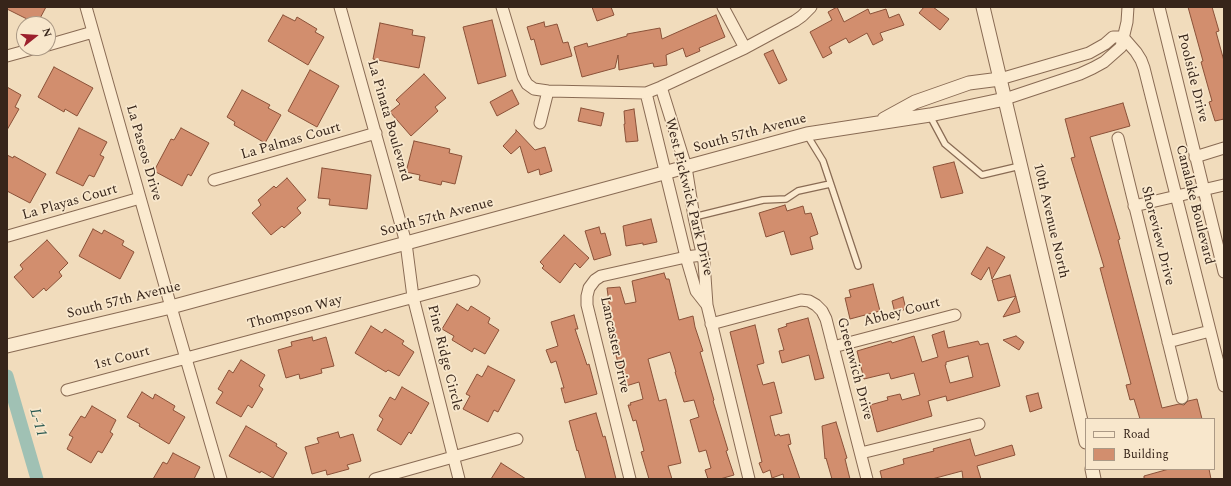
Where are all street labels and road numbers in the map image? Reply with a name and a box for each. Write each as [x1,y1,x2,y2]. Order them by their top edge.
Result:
street label: Poolside Drive [1173,32,1211,124]
street label: La Pinata Boulevard [363,58,413,184]
street label: La Paseos Drive [121,103,165,203]
street label: South 57th Avenue [692,111,808,157]
street label: West Pickwick Park Drive [660,116,716,278]
street label: La Palmas Court [239,120,343,164]
street label: Canalake Boulevard [1171,143,1217,267]
street label: 10th Avenue North [1029,162,1071,280]
street label: La Playas Court [20,181,120,225]
street label: Shoreview Drive [1137,185,1177,287]
street label: South 57th Avenue [379,195,495,241]
street label: South 57th Avenue [65,279,183,323]
street label: Thompson Way [246,292,344,334]
street label: Lancaster Drive [596,295,632,395]
street label: Abbey Court [862,295,942,331]
street label: Pine Ridge Circle [423,303,465,413]
street label: Greenwich Drive [832,316,876,422]
street label: 1st Court [92,343,152,375]

